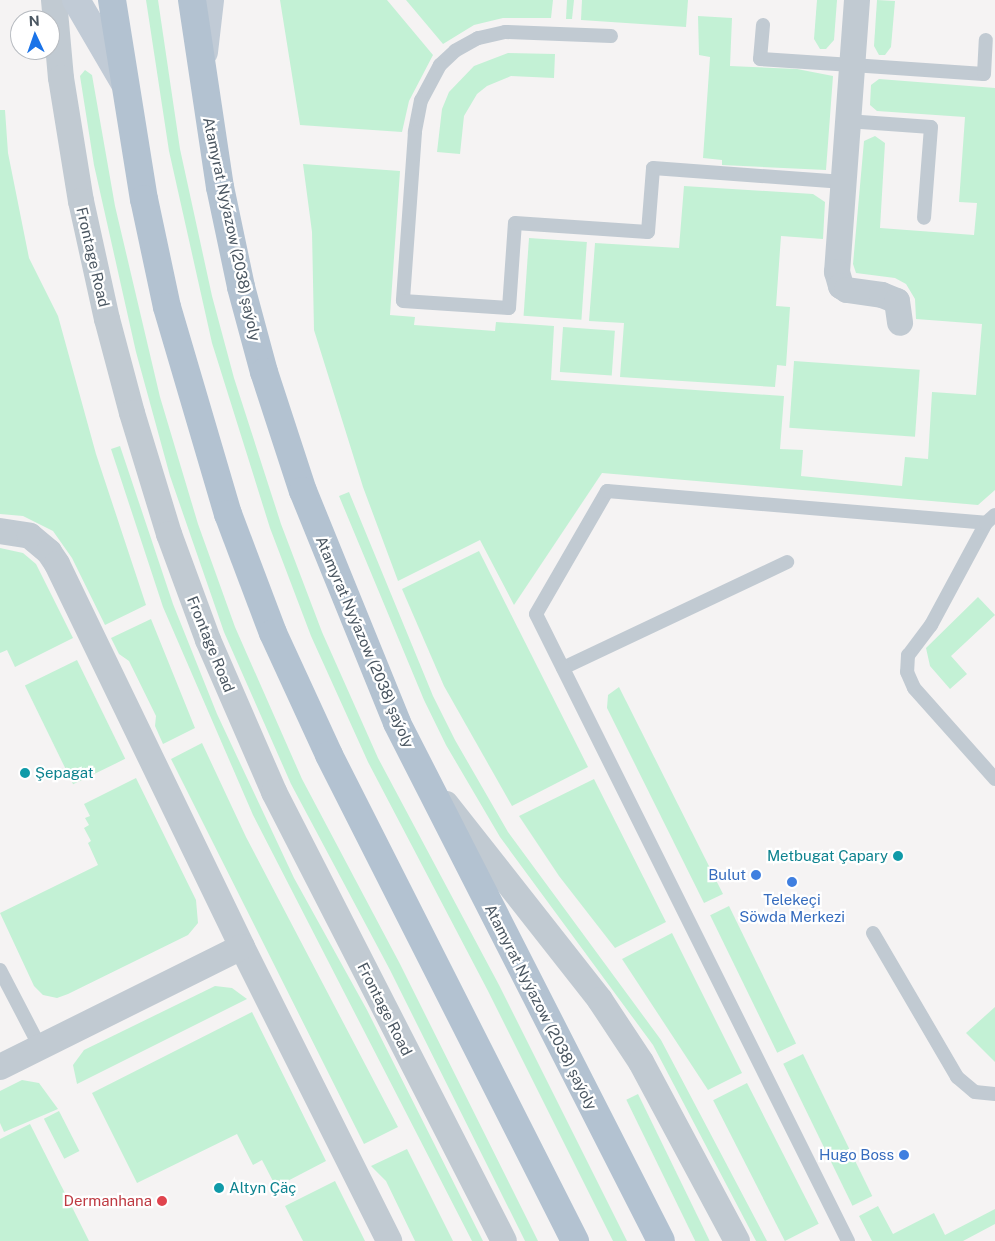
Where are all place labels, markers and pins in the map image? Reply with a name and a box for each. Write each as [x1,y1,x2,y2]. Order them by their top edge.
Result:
place label: Şepagat [35,764,94,782]
marker: Şepagat [19,767,31,779]
place label: Metbugat Çapary [767,847,888,865]
marker: Metbugat Çapary [892,850,904,862]
place label: Bulut [708,866,746,884]
marker: Bulut [750,869,762,881]
marker: Telekeçi Söwda Merkezi [786,876,798,888]
place label: Telekeçi Söwda Merkezi [739,890,845,925]
place label: Hugo Boss [819,1146,894,1164]
marker: Hugo Boss [898,1149,910,1161]
place label: Altyn Çäç [229,1179,296,1197]
marker: Altyn Çäç [213,1182,225,1194]
place label: Dermanhana [63,1192,152,1210]
marker: Dermanhana [156,1195,168,1207]

